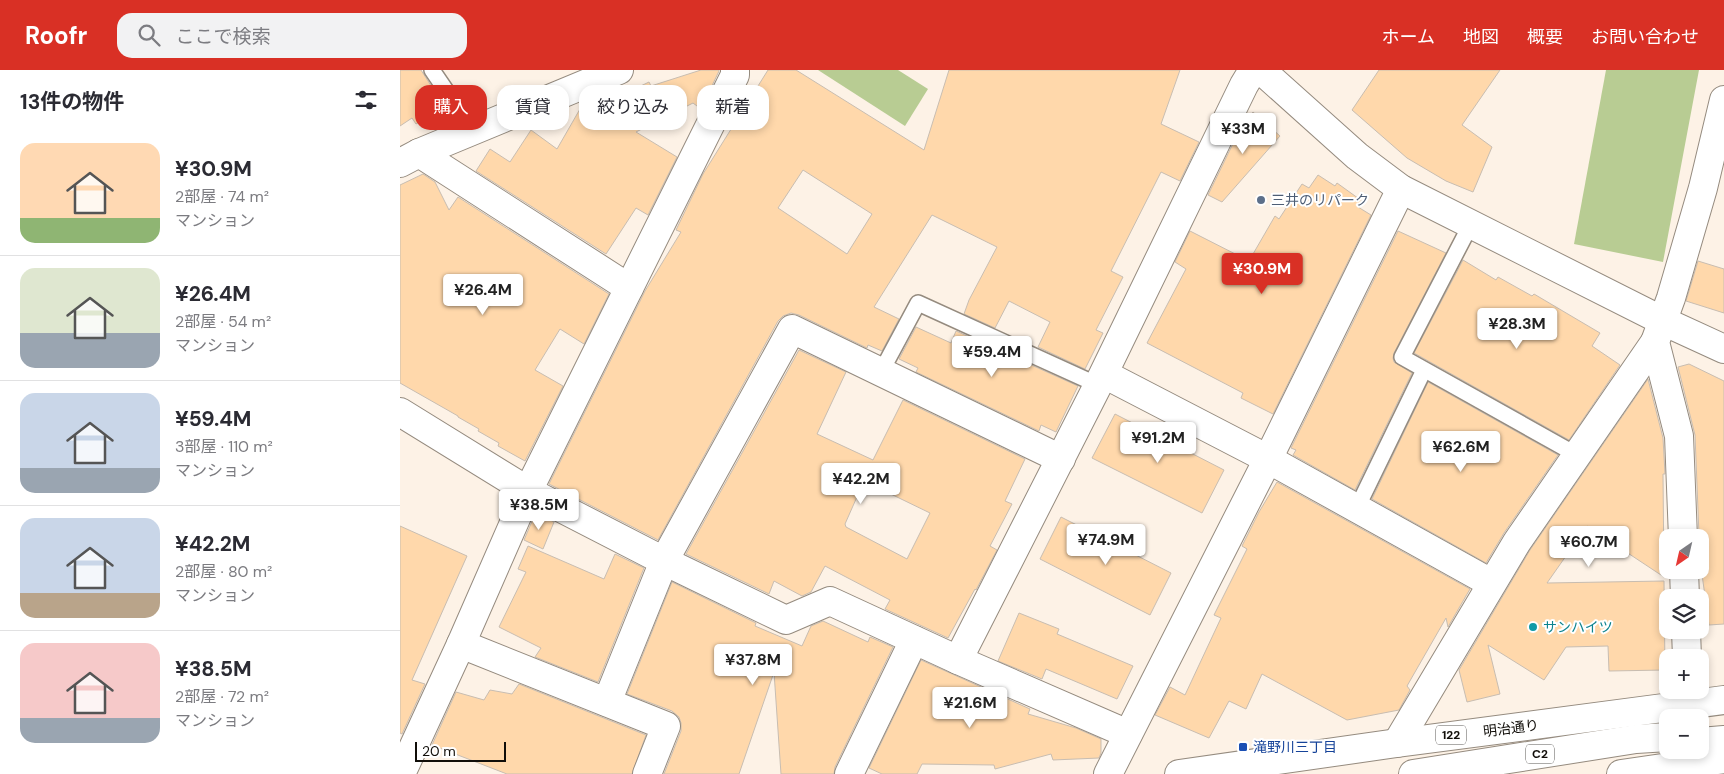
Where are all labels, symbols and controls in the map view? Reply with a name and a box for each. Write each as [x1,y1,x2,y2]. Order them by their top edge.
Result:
search box [117,13,467,58]
text: Roofr [25,20,87,51]
icon: search [135,21,163,49]
text: ここで検索 [175,24,270,49]
text: ホーム [1382,25,1435,49]
text: 地図 [1463,25,1499,49]
text: 概要 [1527,25,1563,49]
text: お問い合わせ [1591,25,1699,49]
chip: 購入 [415,85,487,130]
chip: 賃貸 [497,85,569,130]
chip: 絞り込み [579,85,687,130]
chip: 新着 [697,85,769,130]
icon: filters [352,86,380,114]
text: 13件の物件 [20,88,124,116]
pin: ¥33M [1213,112,1273,155]
text: ¥33M [1221,118,1265,139]
text: ¥30.9M [175,155,252,183]
icon: home [60,163,120,223]
text: 2部屋 · 74 m² [175,186,269,207]
place label: 三井のリパーク [1271,191,1369,209]
marker: 三井のリパーク [1255,194,1267,206]
text: マンション [175,210,255,231]
pin: ¥30.9M [1221,252,1303,295]
text: ¥30.9M [1233,258,1291,279]
pin: ¥26.4M [442,274,524,316]
text: ¥26.4M [454,279,512,300]
text: ¥26.4M [175,280,251,308]
icon: home [60,288,120,348]
pin: ¥28.3M [1476,308,1558,350]
text: 2部屋 · 54 m² [175,311,271,332]
text: ¥28.3M [1488,313,1546,334]
text: マンション [175,335,255,356]
pin: ¥59.4M [951,336,1033,378]
text: ¥59.4M [963,341,1021,362]
text: ¥59.4M [175,405,251,433]
icon: home [60,413,120,473]
pin: ¥91.2M [1117,422,1199,464]
text: ¥91.2M [1131,427,1185,448]
pin: ¥62.6M [1420,430,1502,473]
text: 3部屋 · 110 m² [175,436,273,457]
text: ¥62.6M [1432,436,1490,457]
text: マンション [175,460,255,481]
pin: ¥42.2M [820,462,902,505]
text: ¥42.2M [832,468,890,489]
pin: ¥38.5M [498,488,580,531]
text: ¥38.5M [510,494,568,515]
pin: ¥74.9M [1065,524,1147,566]
pin: ¥60.7M [1548,526,1630,568]
text: ¥74.9M [1078,529,1134,550]
north arrow [1659,529,1709,579]
map controls [1659,529,1709,759]
text: ¥42.2M [175,530,250,558]
text: ¥60.7M [1560,531,1618,552]
icon: home [60,538,120,598]
text: 2部屋 · 80 m² [175,561,272,582]
text: マンション [175,585,255,606]
button: layers [1659,589,1709,639]
place label: サンハイツ [1543,618,1613,636]
marker: サンハイツ [1527,621,1539,633]
pin: ¥37.8M [712,644,794,686]
text: ¥37.8M [725,649,781,670]
button: + [1659,649,1709,699]
text: ¥38.5M [175,655,252,683]
icon: home [60,663,120,723]
text: 2部屋 · 72 m² [175,686,269,707]
pin: ¥21.6M [929,686,1011,729]
text: ¥21.6M [943,692,997,713]
button: − [1659,709,1709,759]
text: マンション [175,710,255,731]
street label: 明治通り [1482,716,1540,740]
road number: 122 [1436,726,1466,744]
place label: 滝野川三丁目 [1253,738,1337,756]
scale bar [415,739,506,762]
marker: 滝野川三丁目 [1237,741,1249,753]
text: 20 m [422,742,456,760]
road number: C2 [1526,744,1554,764]

